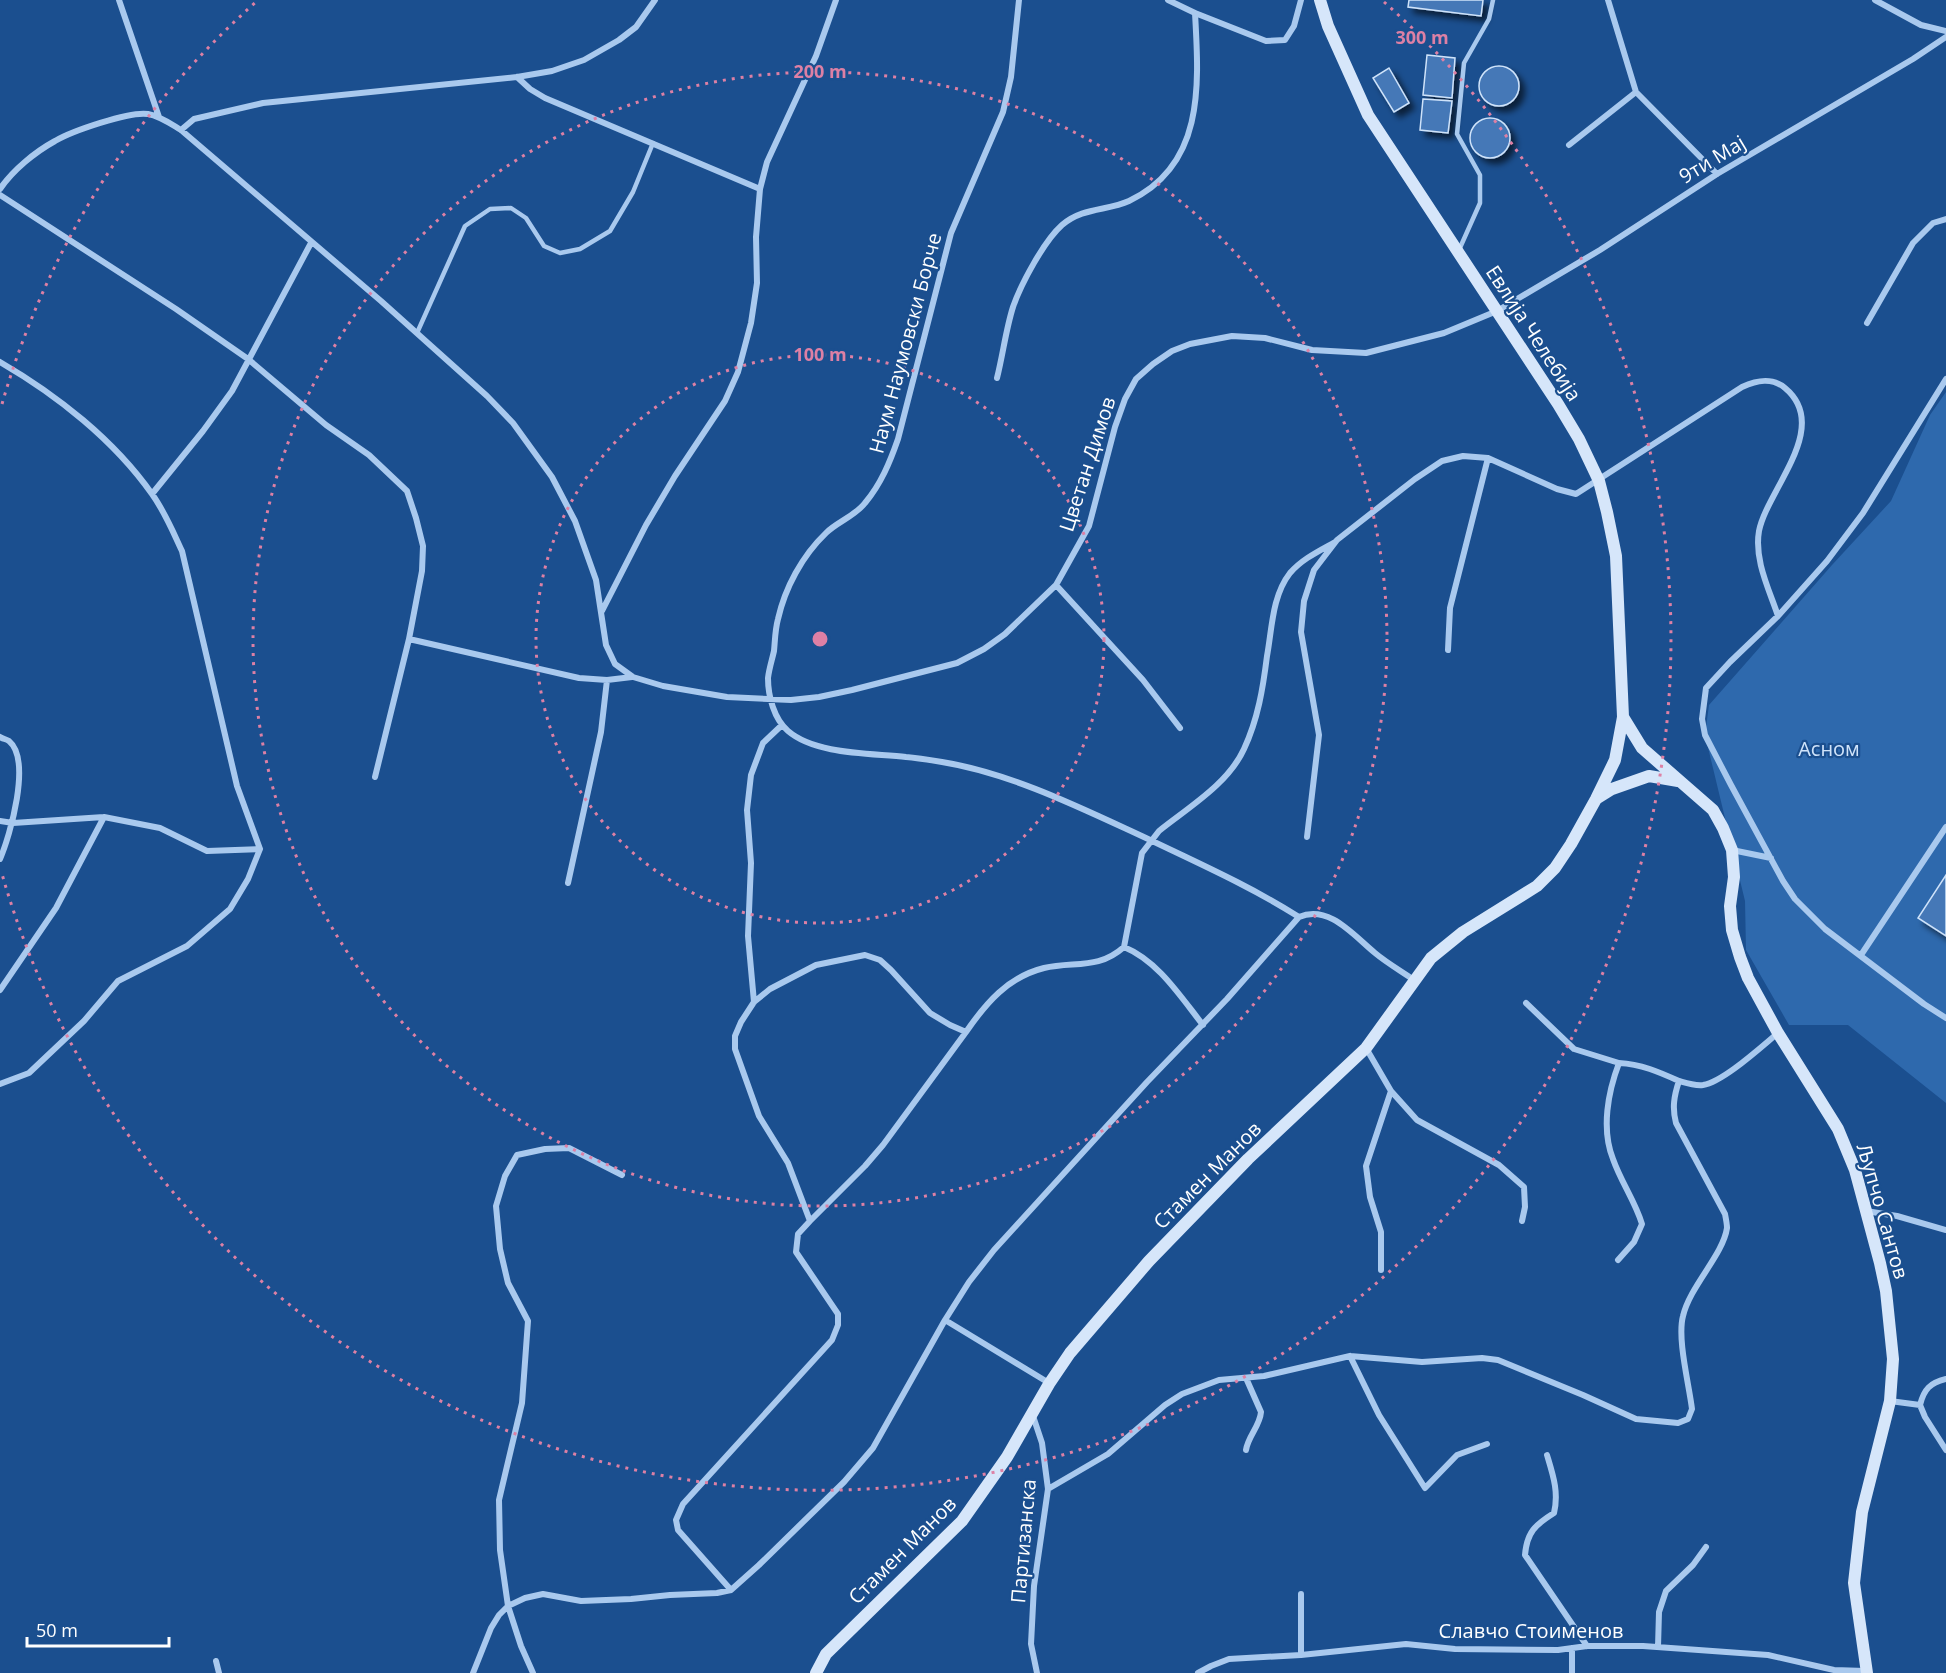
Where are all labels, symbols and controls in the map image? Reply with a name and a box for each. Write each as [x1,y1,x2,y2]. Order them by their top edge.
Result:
text: 300 m [1395,25,1449,49]
text: 200 m [793,59,847,83]
street label: 9ти Мај [1674,129,1750,189]
street label: Наум Наумовски Борче [863,230,947,456]
street label: Евлија Челебија [1480,260,1588,406]
text: 100 m [793,342,847,366]
street label: Цветан Димов [1052,393,1122,535]
centre of rings [810,629,830,649]
park label: Асном [1798,735,1860,762]
street label: Стамен Манов [1147,1115,1267,1235]
street label: Љупчо Сантов [1851,1140,1915,1282]
street label: Партизанска [1004,1478,1042,1604]
street label: Стамен Манов [842,1490,962,1610]
scale bar [27,1610,170,1648]
street label: Славчо Стоименов [1439,1617,1623,1644]
text: 50 m [36,1618,78,1642]

